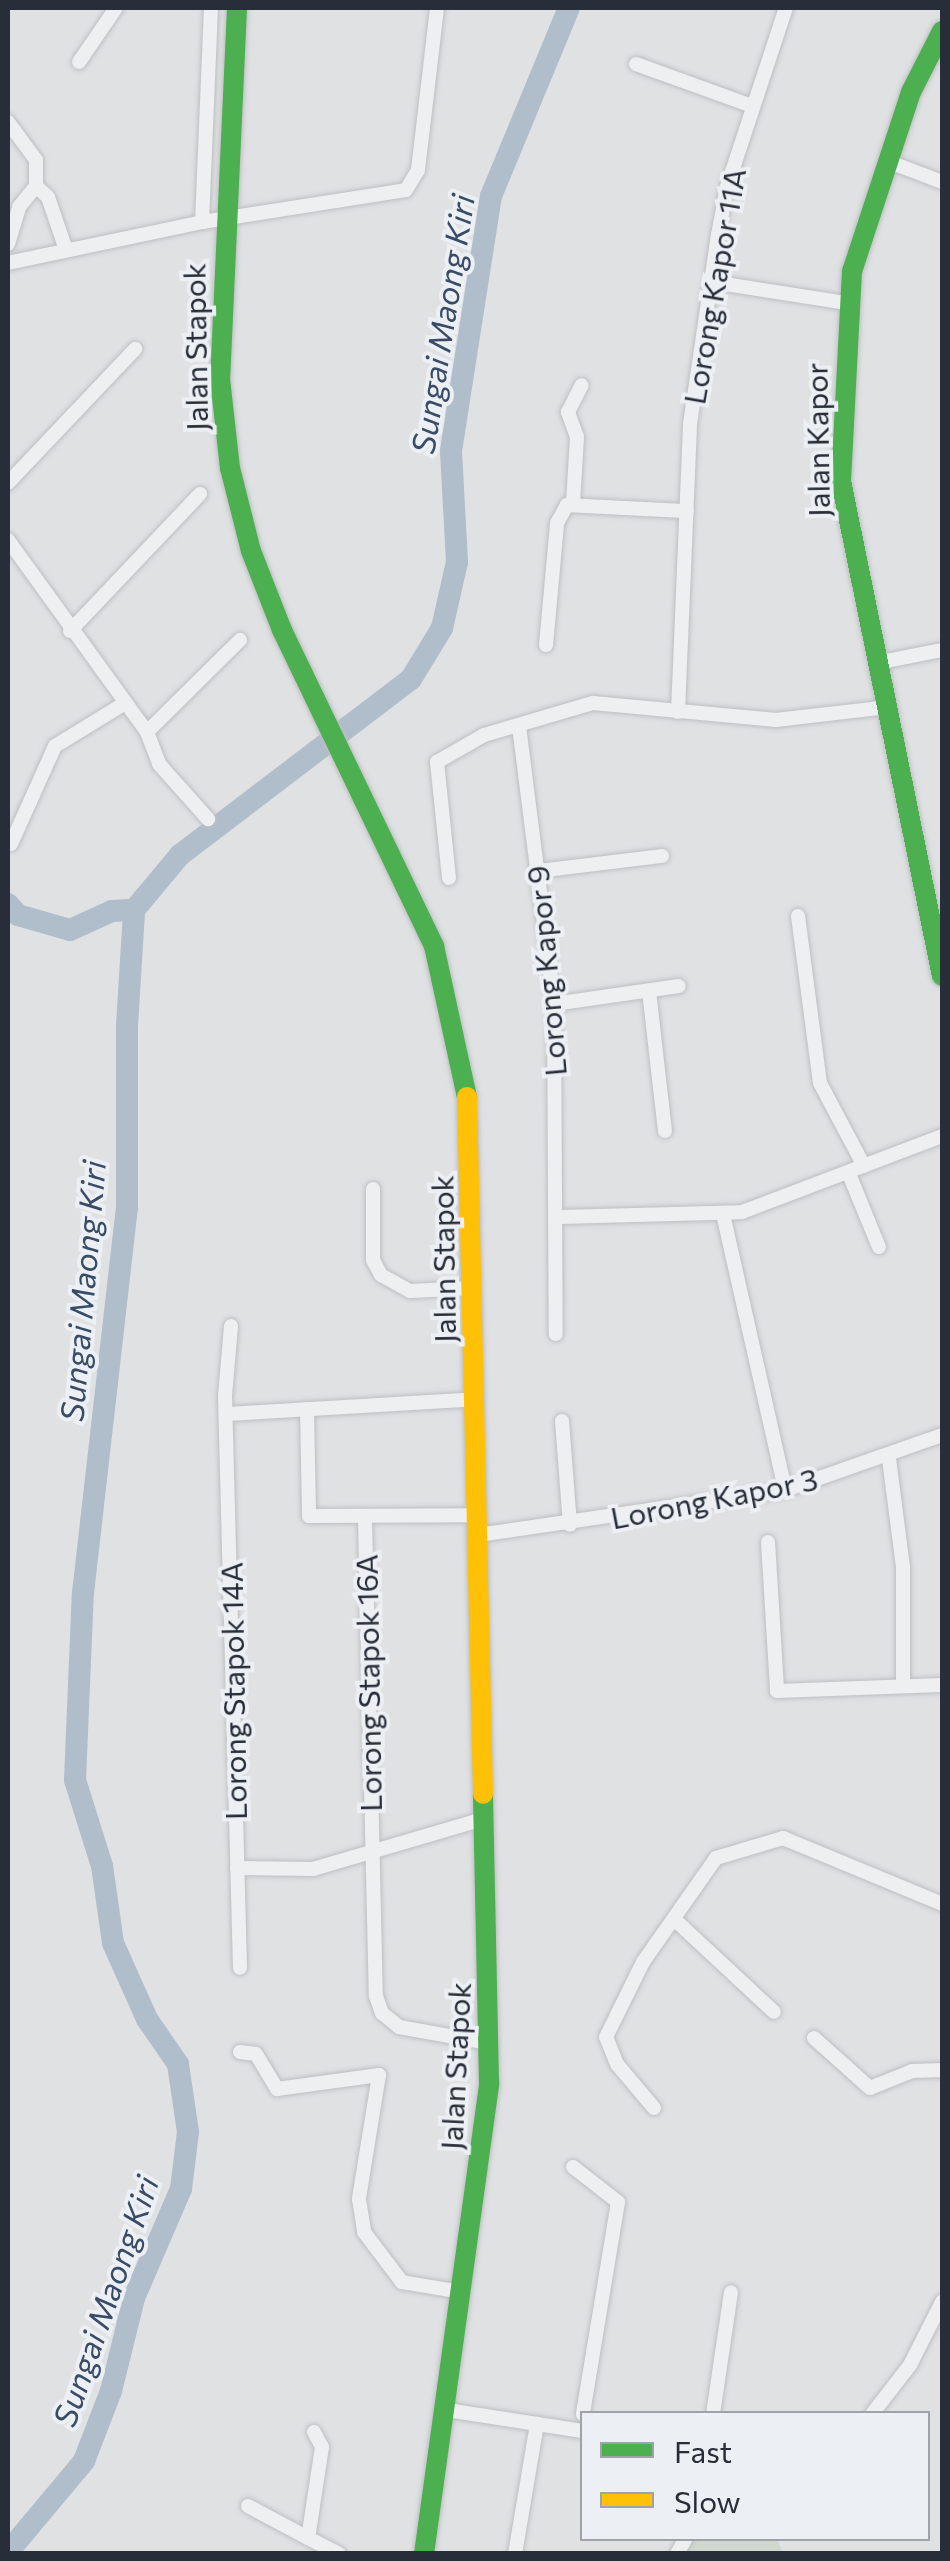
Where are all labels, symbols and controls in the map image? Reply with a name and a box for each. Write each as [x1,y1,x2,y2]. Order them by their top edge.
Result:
street label: Lorong Kapor 11A [676,165,752,407]
water label: Sungai Maong Kiri [403,192,481,456]
street label: Jalan Stapok [176,263,214,431]
street label: Jalan Kapor [798,363,836,517]
street label: Lorong Kapor 9 [519,864,573,1078]
water label: Sungai Maong Kiri [51,1159,113,1423]
street label: Jalan Stapok [424,1175,462,1343]
street label: Lorong Kapor 3 [607,1460,821,1536]
street label: Lorong Stapok 16A [348,1554,388,1812]
street label: Lorong Stapok 14A [213,1562,253,1820]
street label: Jalan Stapok [433,1981,477,2151]
water label: Sungai Maong Kiri [44,2171,166,2431]
legend [580,2411,930,2541]
text: Fast [674,2432,732,2469]
text: Slow [674,2482,741,2519]

